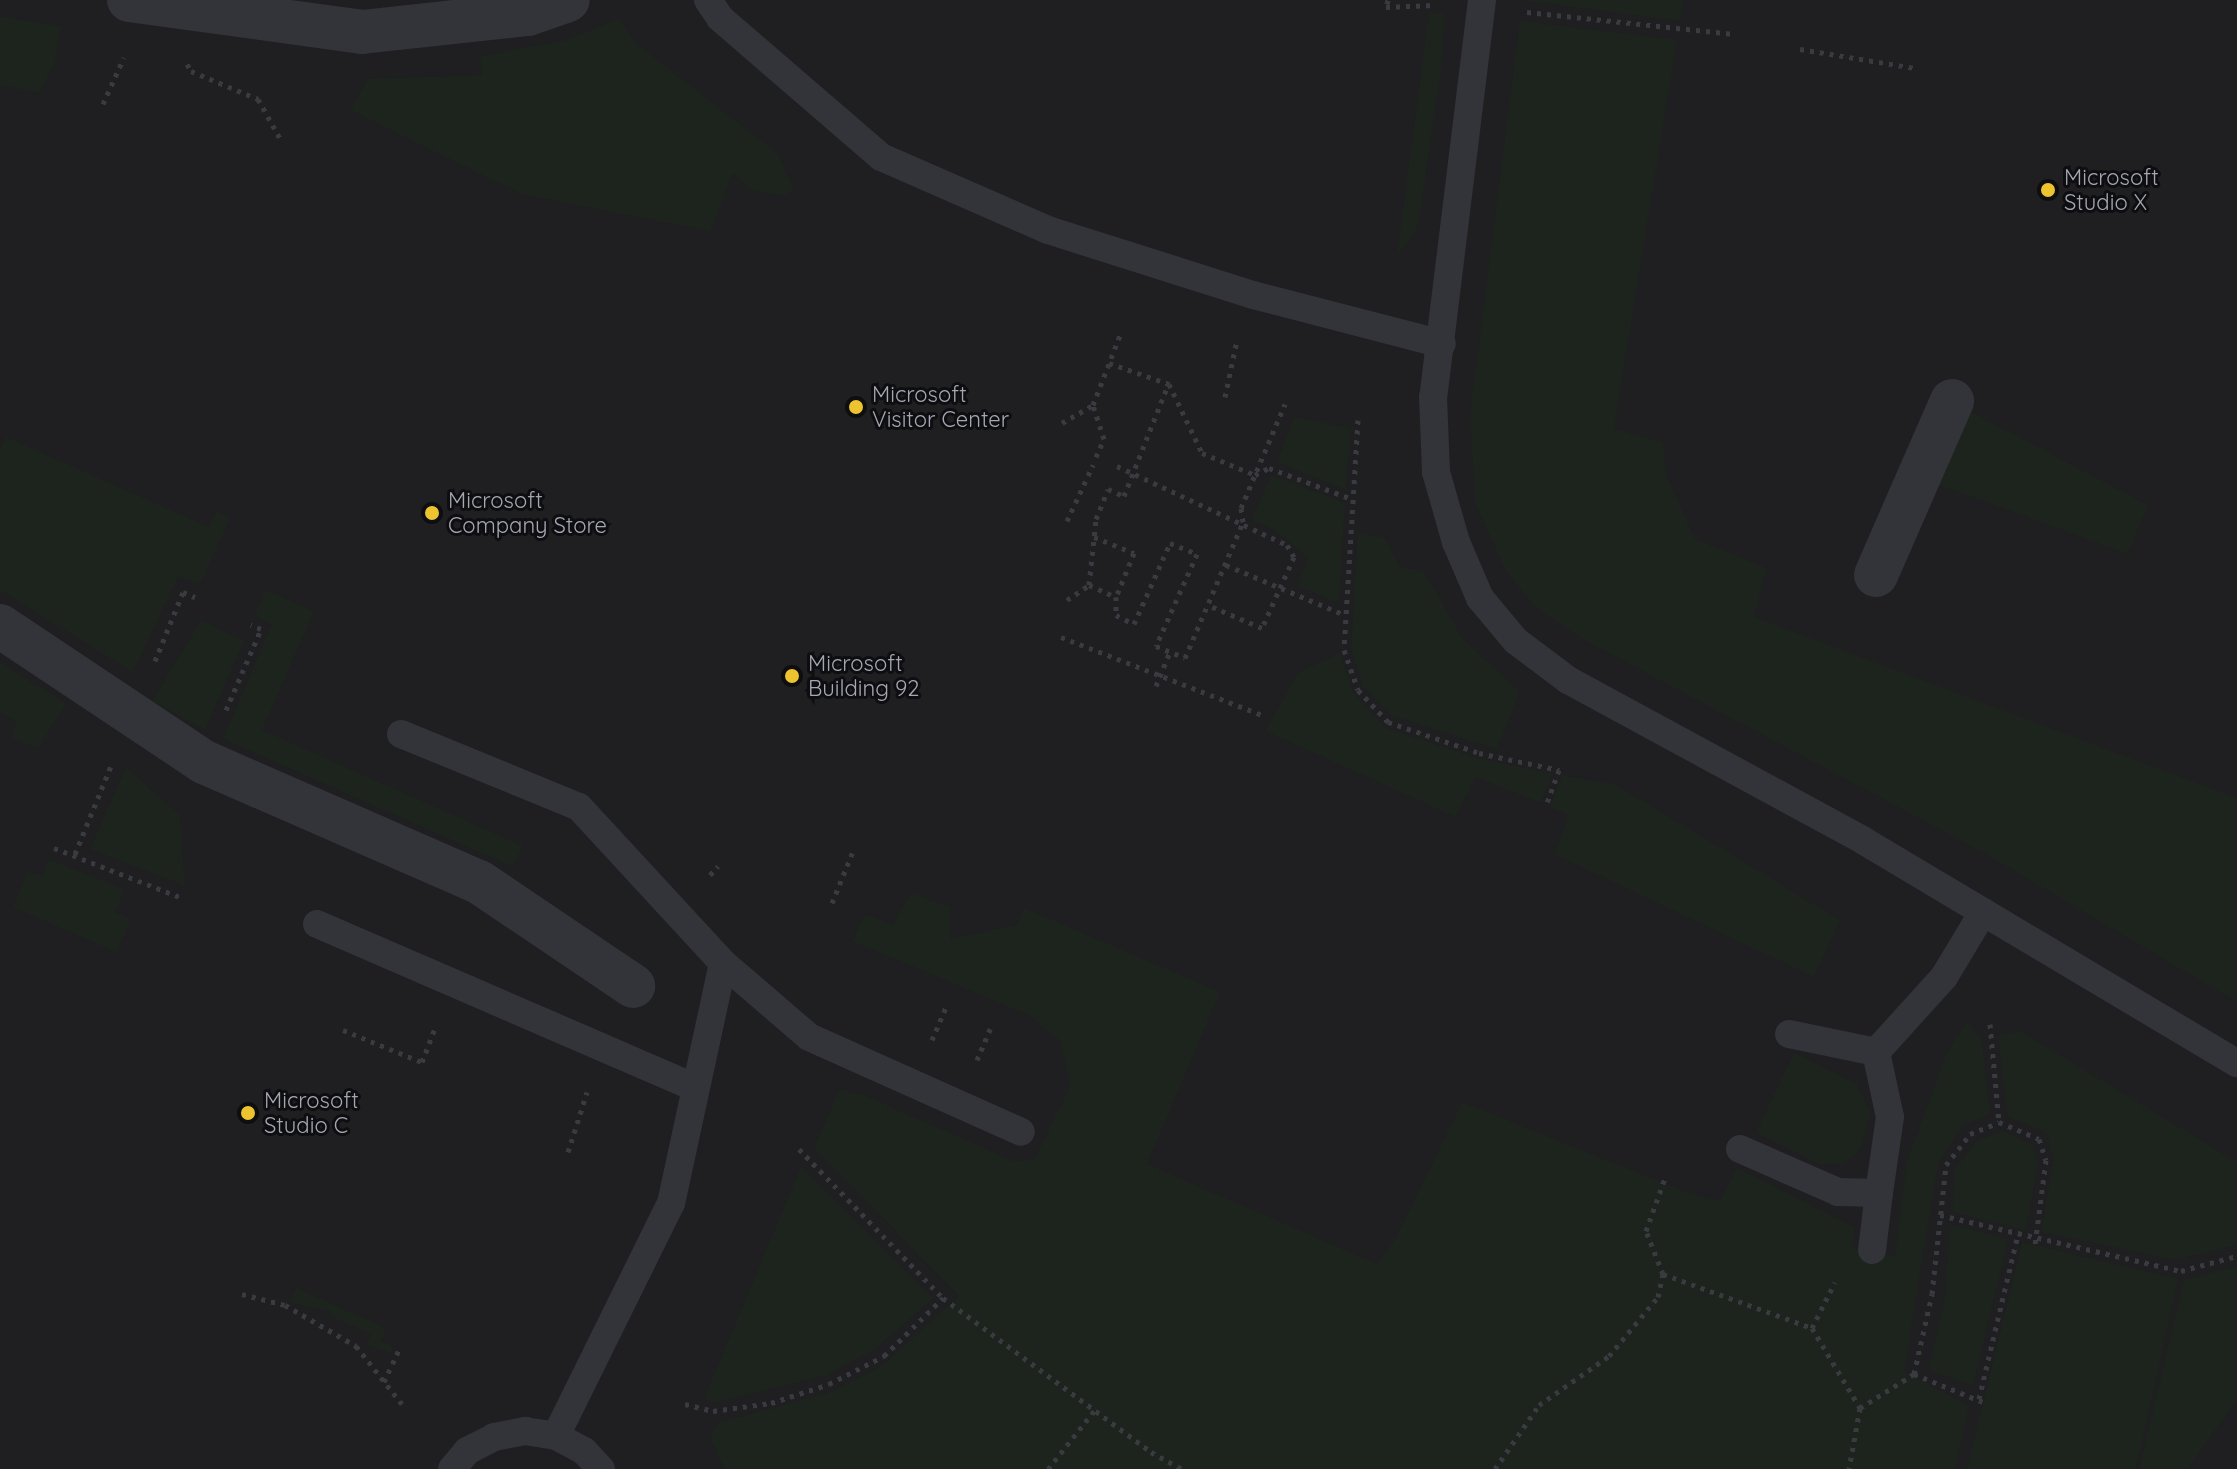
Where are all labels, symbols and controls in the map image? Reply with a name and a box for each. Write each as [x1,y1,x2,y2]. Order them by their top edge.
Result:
place label: Microsoft Studio X [2064,164,2159,216]
marker: Microsoft Studio X [2039,181,2057,199]
place label: Microsoft Visitor Center [872,381,1009,432]
marker: Microsoft Visitor Center [847,398,865,416]
place label: Microsoft Company Store [448,487,607,538]
marker: Microsoft Company Store [423,504,441,522]
place label: Microsoft Building 92 [808,650,919,702]
marker: Microsoft Building 92 [783,667,801,685]
place label: Microsoft Studio C [264,1087,359,1138]
marker: Microsoft Studio C [239,1104,257,1122]

